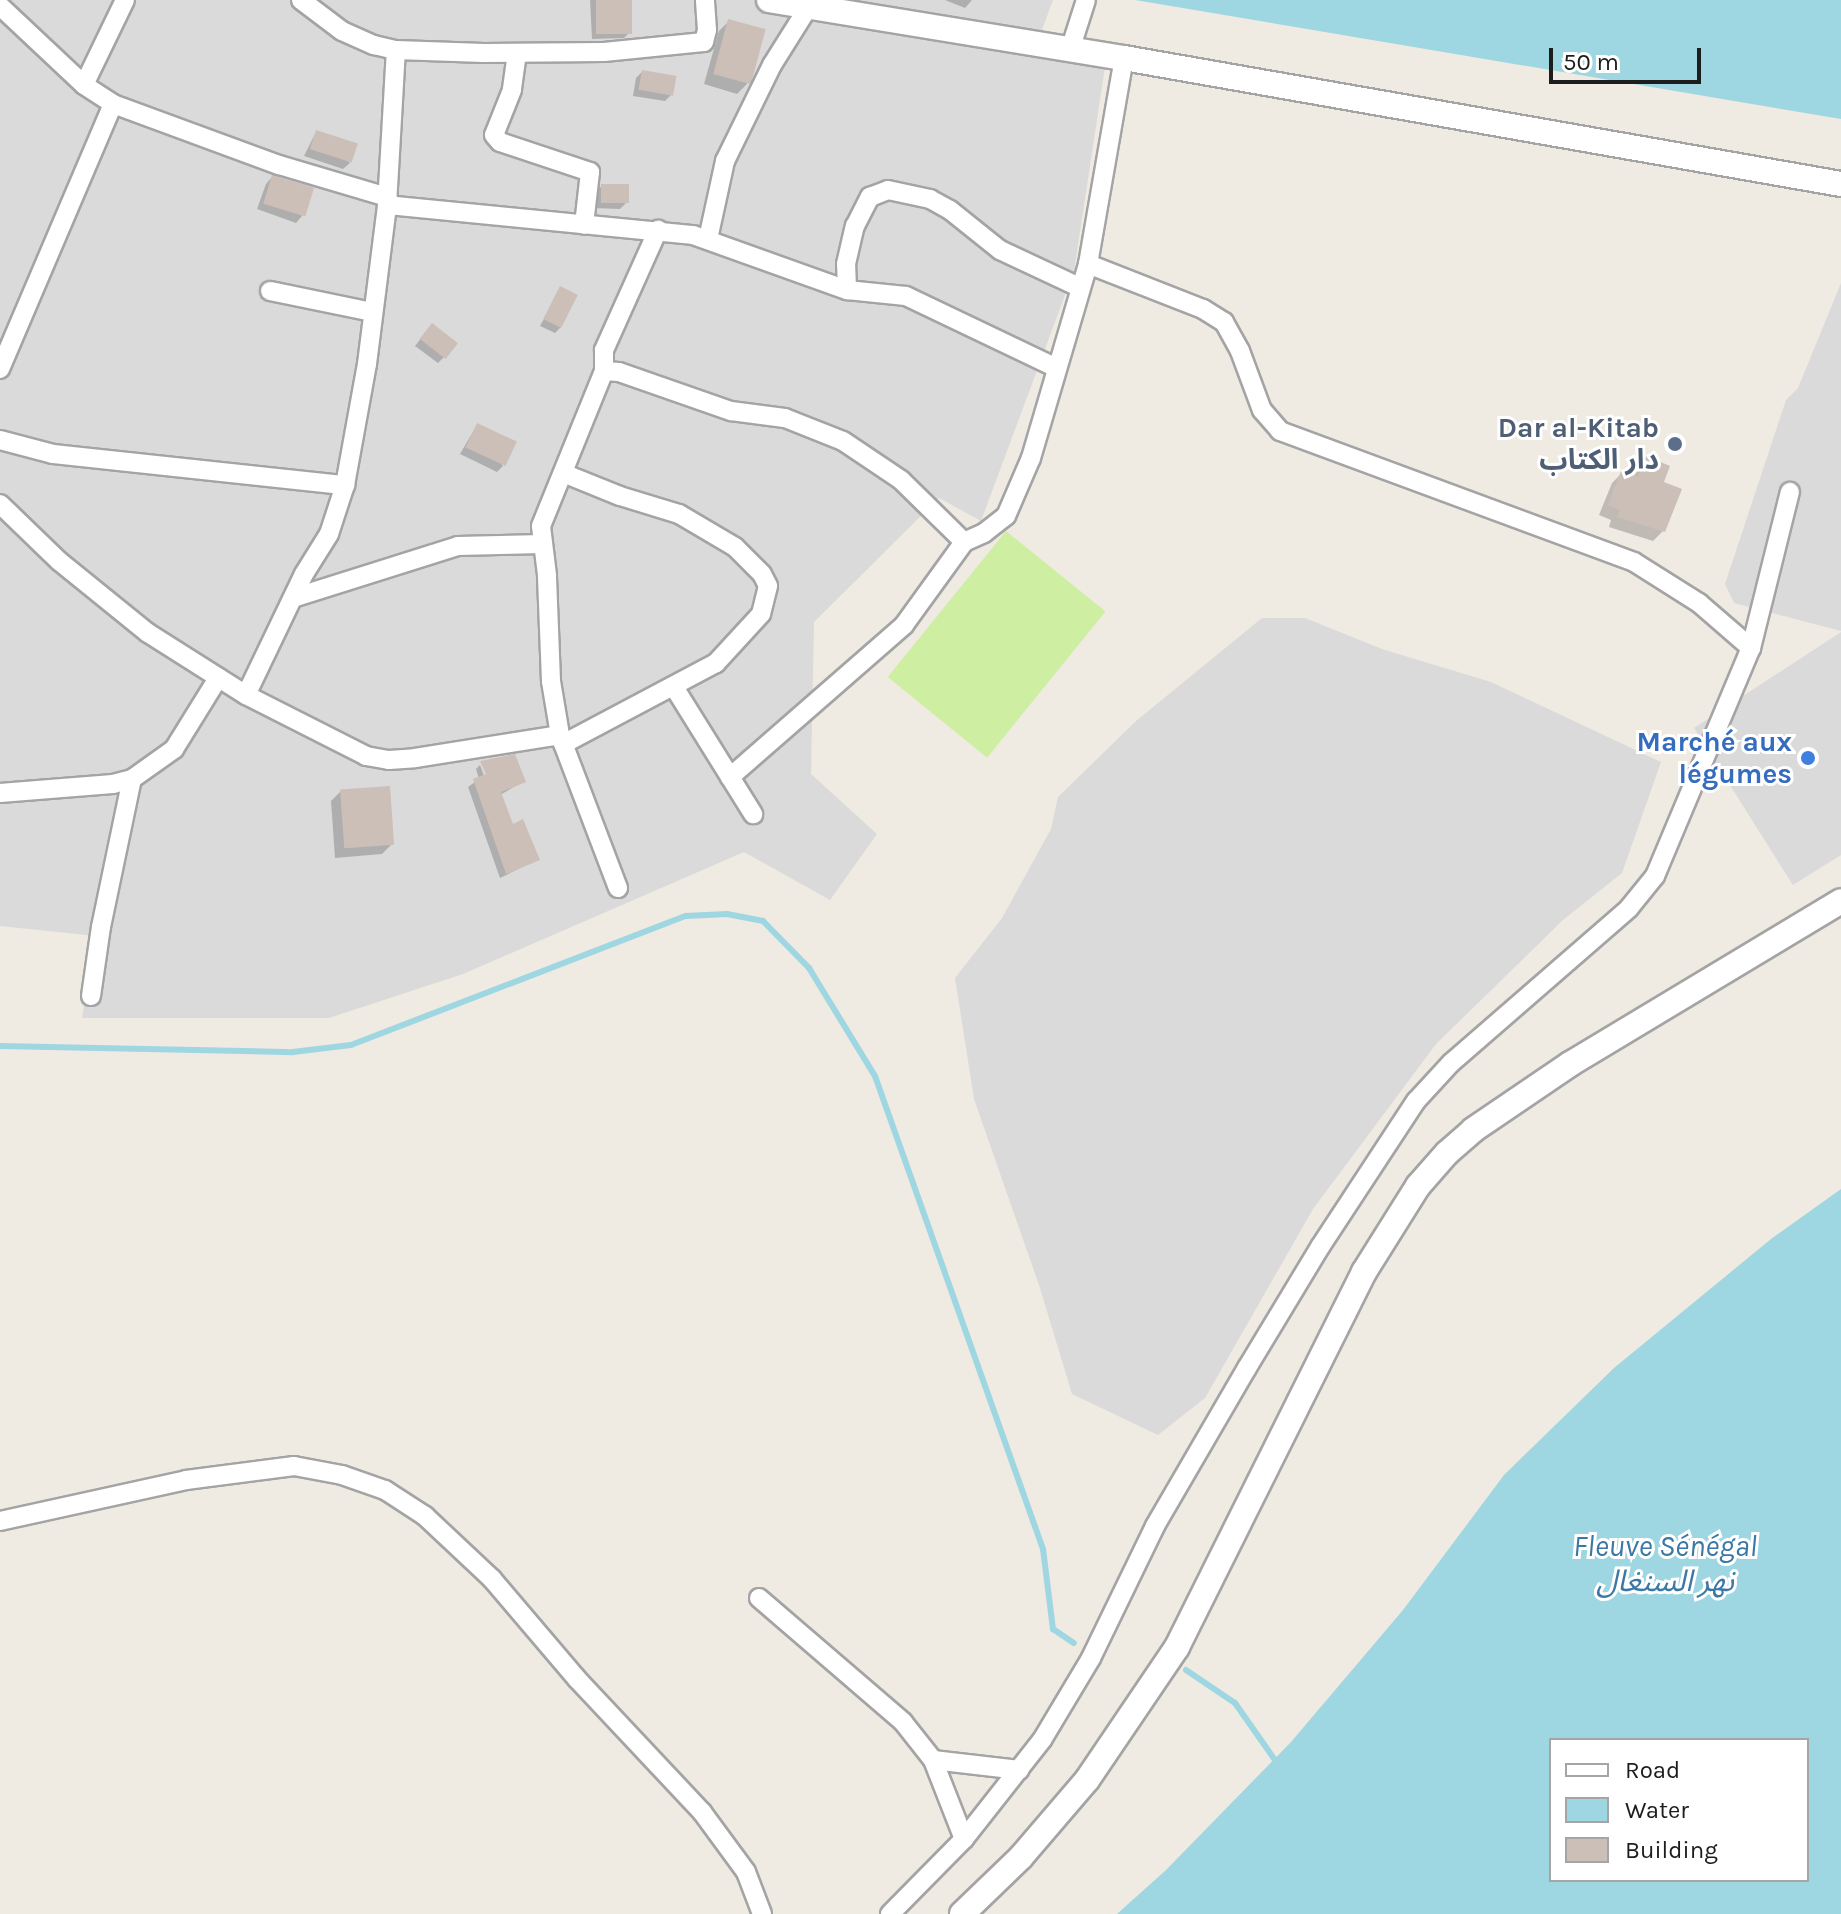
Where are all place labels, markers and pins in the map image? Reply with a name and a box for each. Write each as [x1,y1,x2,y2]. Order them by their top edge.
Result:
place label: Dar al-Kitab دار الكتاب [1498,411,1659,477]
marker: Dar al-Kitab دار الكتاب [1666,435,1684,453]
place label: Marché aux légumes [1637,725,1792,791]
marker: Marché aux légumes [1799,749,1817,767]

